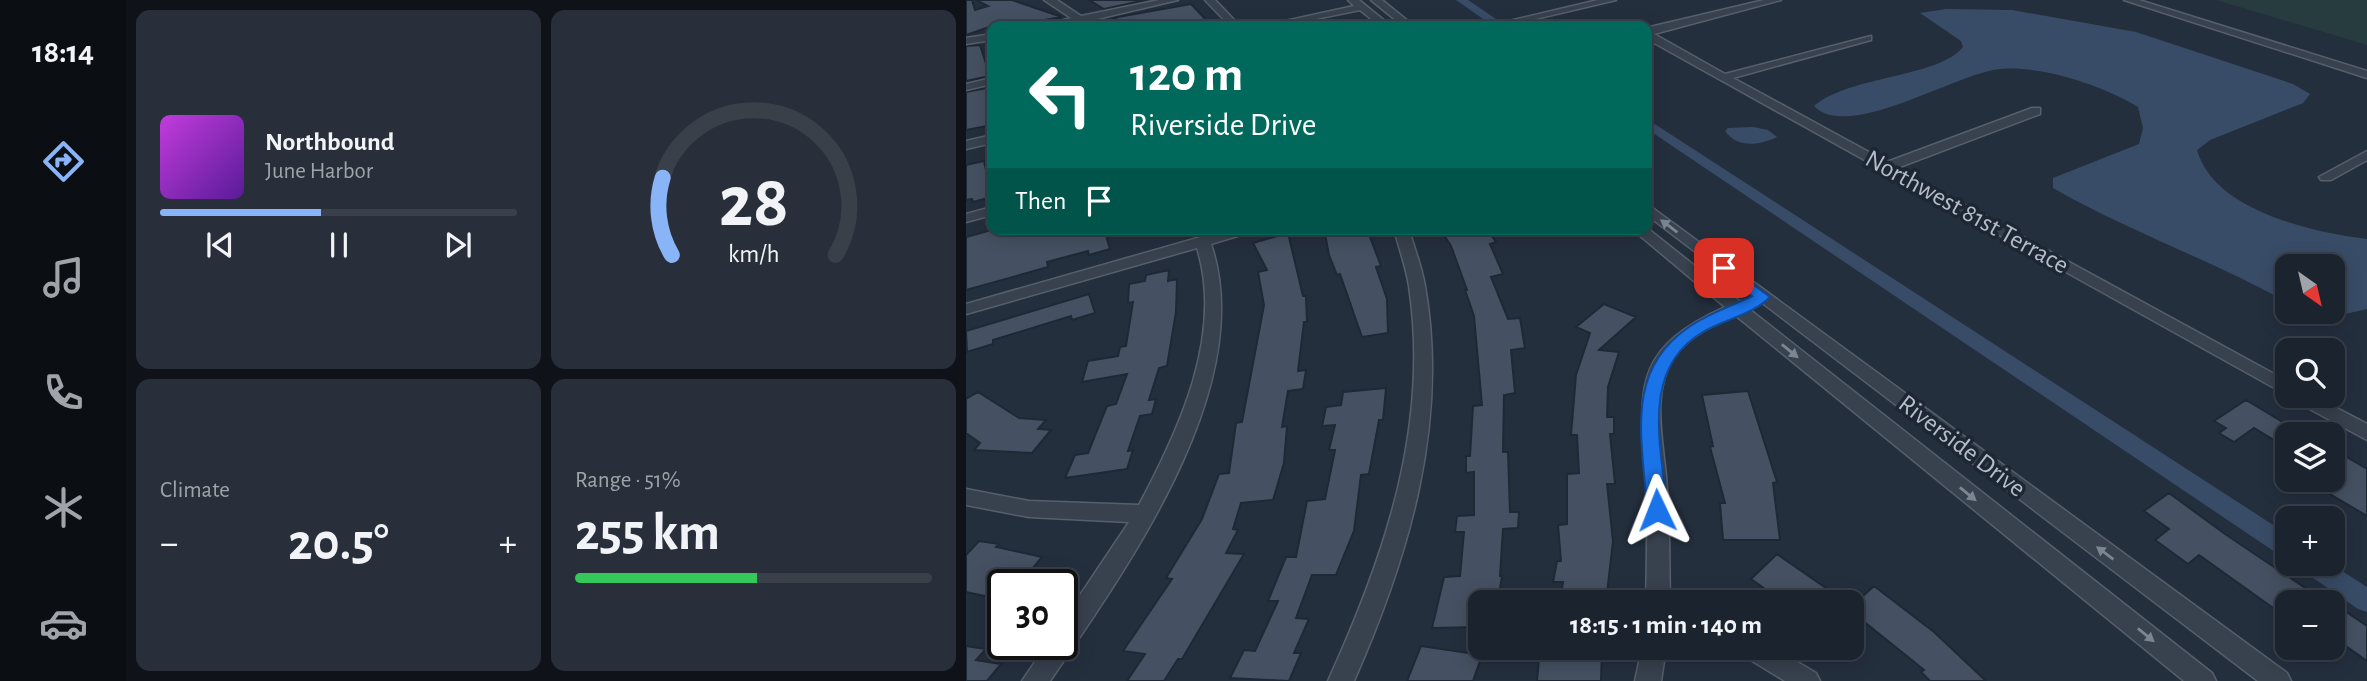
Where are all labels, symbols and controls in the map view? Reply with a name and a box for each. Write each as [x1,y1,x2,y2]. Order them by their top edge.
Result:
text: 18:14 [32,36,94,68]
icon: left [1015,49,1106,140]
text: 120 m [1130,51,1243,100]
text: Riverside Drive [1130,109,1316,141]
text: Northbound [265,129,394,155]
icon: directions [39,137,88,186]
street label: Northwest 81st Terrace [1861,145,2073,279]
text: June Harbor [265,160,373,183]
text: 28 [718,168,789,241]
icon: arrive [1080,182,1118,220]
text: Then [1015,188,1066,214]
one-way arrow [1661,218,1679,233]
icon: previous [201,226,239,264]
icon: pause [320,226,358,264]
icon: next [439,226,477,264]
pin [1694,238,1754,298]
text: km/h [728,242,779,267]
icon: arrive [1705,249,1743,287]
icon: music [39,253,88,302]
north arrow [2275,254,2345,324]
map controls [2275,254,2345,660]
button: search [2275,338,2345,408]
one-way arrow [1782,343,1799,358]
icon: phone [39,368,88,417]
street label: Riverside Drive [1894,390,2030,502]
button: layers [2275,422,2345,492]
text: Range · 51% [575,469,681,492]
position arrow [1620,473,1694,547]
text: Climate [160,479,230,502]
icon: climate [39,483,88,532]
one-way arrow [1958,486,1976,501]
button: + [2275,506,2345,576]
text: 255 km [575,507,720,559]
text: 20.5° [288,517,389,569]
text: − [160,525,178,563]
text: + [499,525,517,563]
one-way arrow [2096,547,2114,561]
speed limit sign: 30 [987,569,1078,660]
button: − [2275,590,2345,660]
icon: car [39,599,88,648]
text: 18:15 · 1 min · 140 m [1570,612,1762,638]
one-way arrow [2136,628,2154,643]

